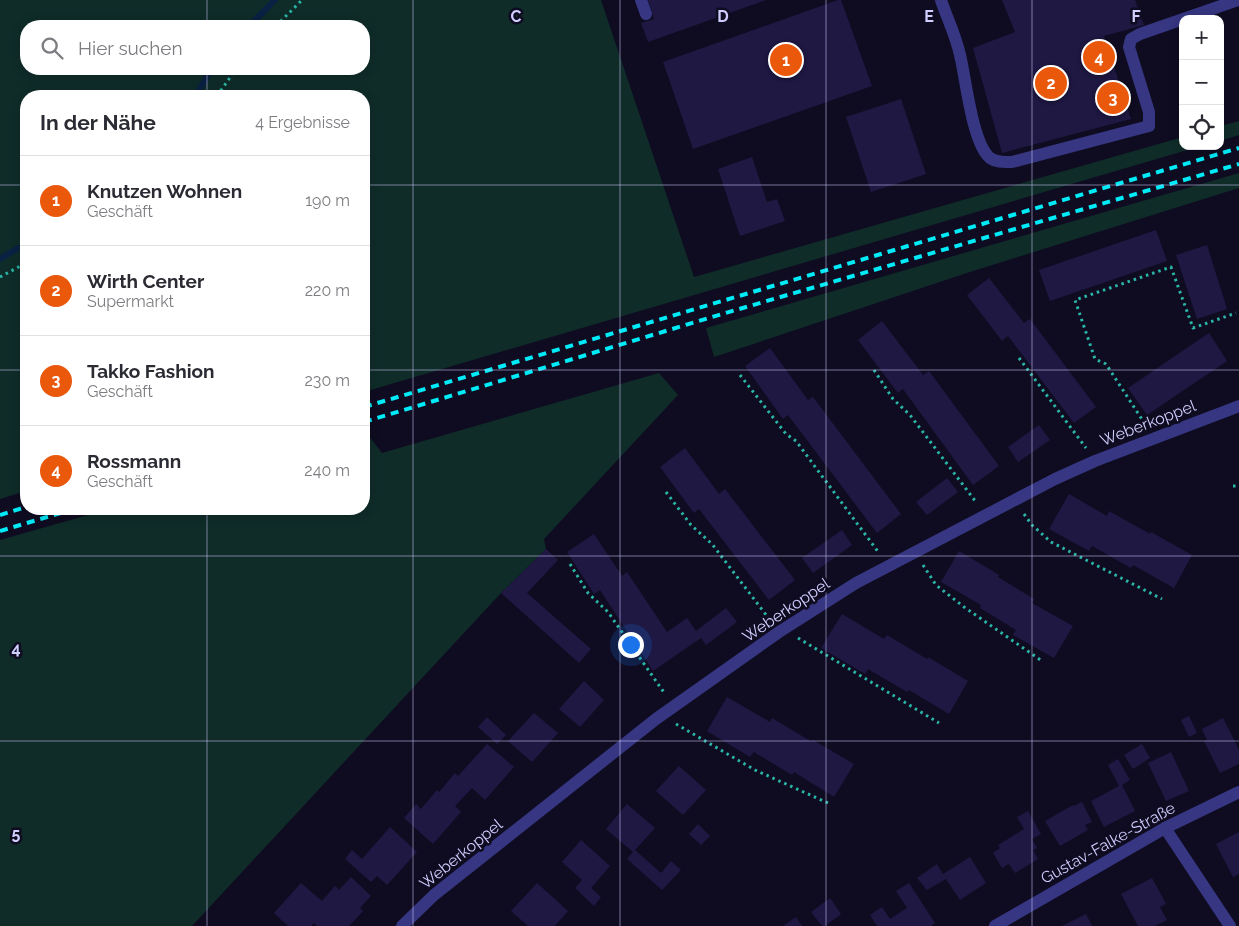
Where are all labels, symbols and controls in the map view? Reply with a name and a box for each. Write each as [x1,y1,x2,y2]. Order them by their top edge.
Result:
text: C [511,7,522,26]
text: D [717,7,729,26]
text: E [924,7,934,26]
text: F [1131,7,1141,26]
map controls [1179,15,1224,150]
button: + [1179,15,1224,60]
search box [20,20,370,75]
icon: search [38,34,66,62]
text: Hier suchen [78,37,183,59]
pin: 4 [1083,38,1115,76]
pin: 1 [770,41,802,79]
button: − [1179,60,1224,105]
pin: 2 [1035,64,1067,102]
pin: 3 [1097,79,1129,117]
button: locate [1179,105,1224,150]
text: In der Nähe [40,110,156,135]
text: 4 Ergebnisse [255,113,350,132]
text: Knutzen Wohnen [87,180,242,202]
text: 1 [52,191,60,210]
text: 190 m [305,191,350,210]
text: Geschäft [87,202,153,221]
text: Wirth Center [87,270,204,292]
text: 2 [51,281,61,300]
text: 220 m [305,281,350,300]
text: Supermarkt [87,292,174,311]
text: Takko Fashion [87,360,215,382]
text: 3 [52,371,60,390]
text: 230 m [305,371,350,390]
text: Geschäft [87,382,153,401]
street label: Weberkoppel [1097,396,1199,450]
text: Rossmann [87,450,181,472]
text: 4 [51,461,61,480]
text: 240 m [304,461,350,480]
text: Geschäft [87,472,153,491]
street label: Weberkoppel [739,574,834,646]
your location [618,632,644,658]
text: 4 [11,639,21,658]
street label: Gustav-Falke-Straße [1037,798,1179,888]
street label: Weberkoppel [416,814,507,893]
text: 5 [12,824,21,843]

